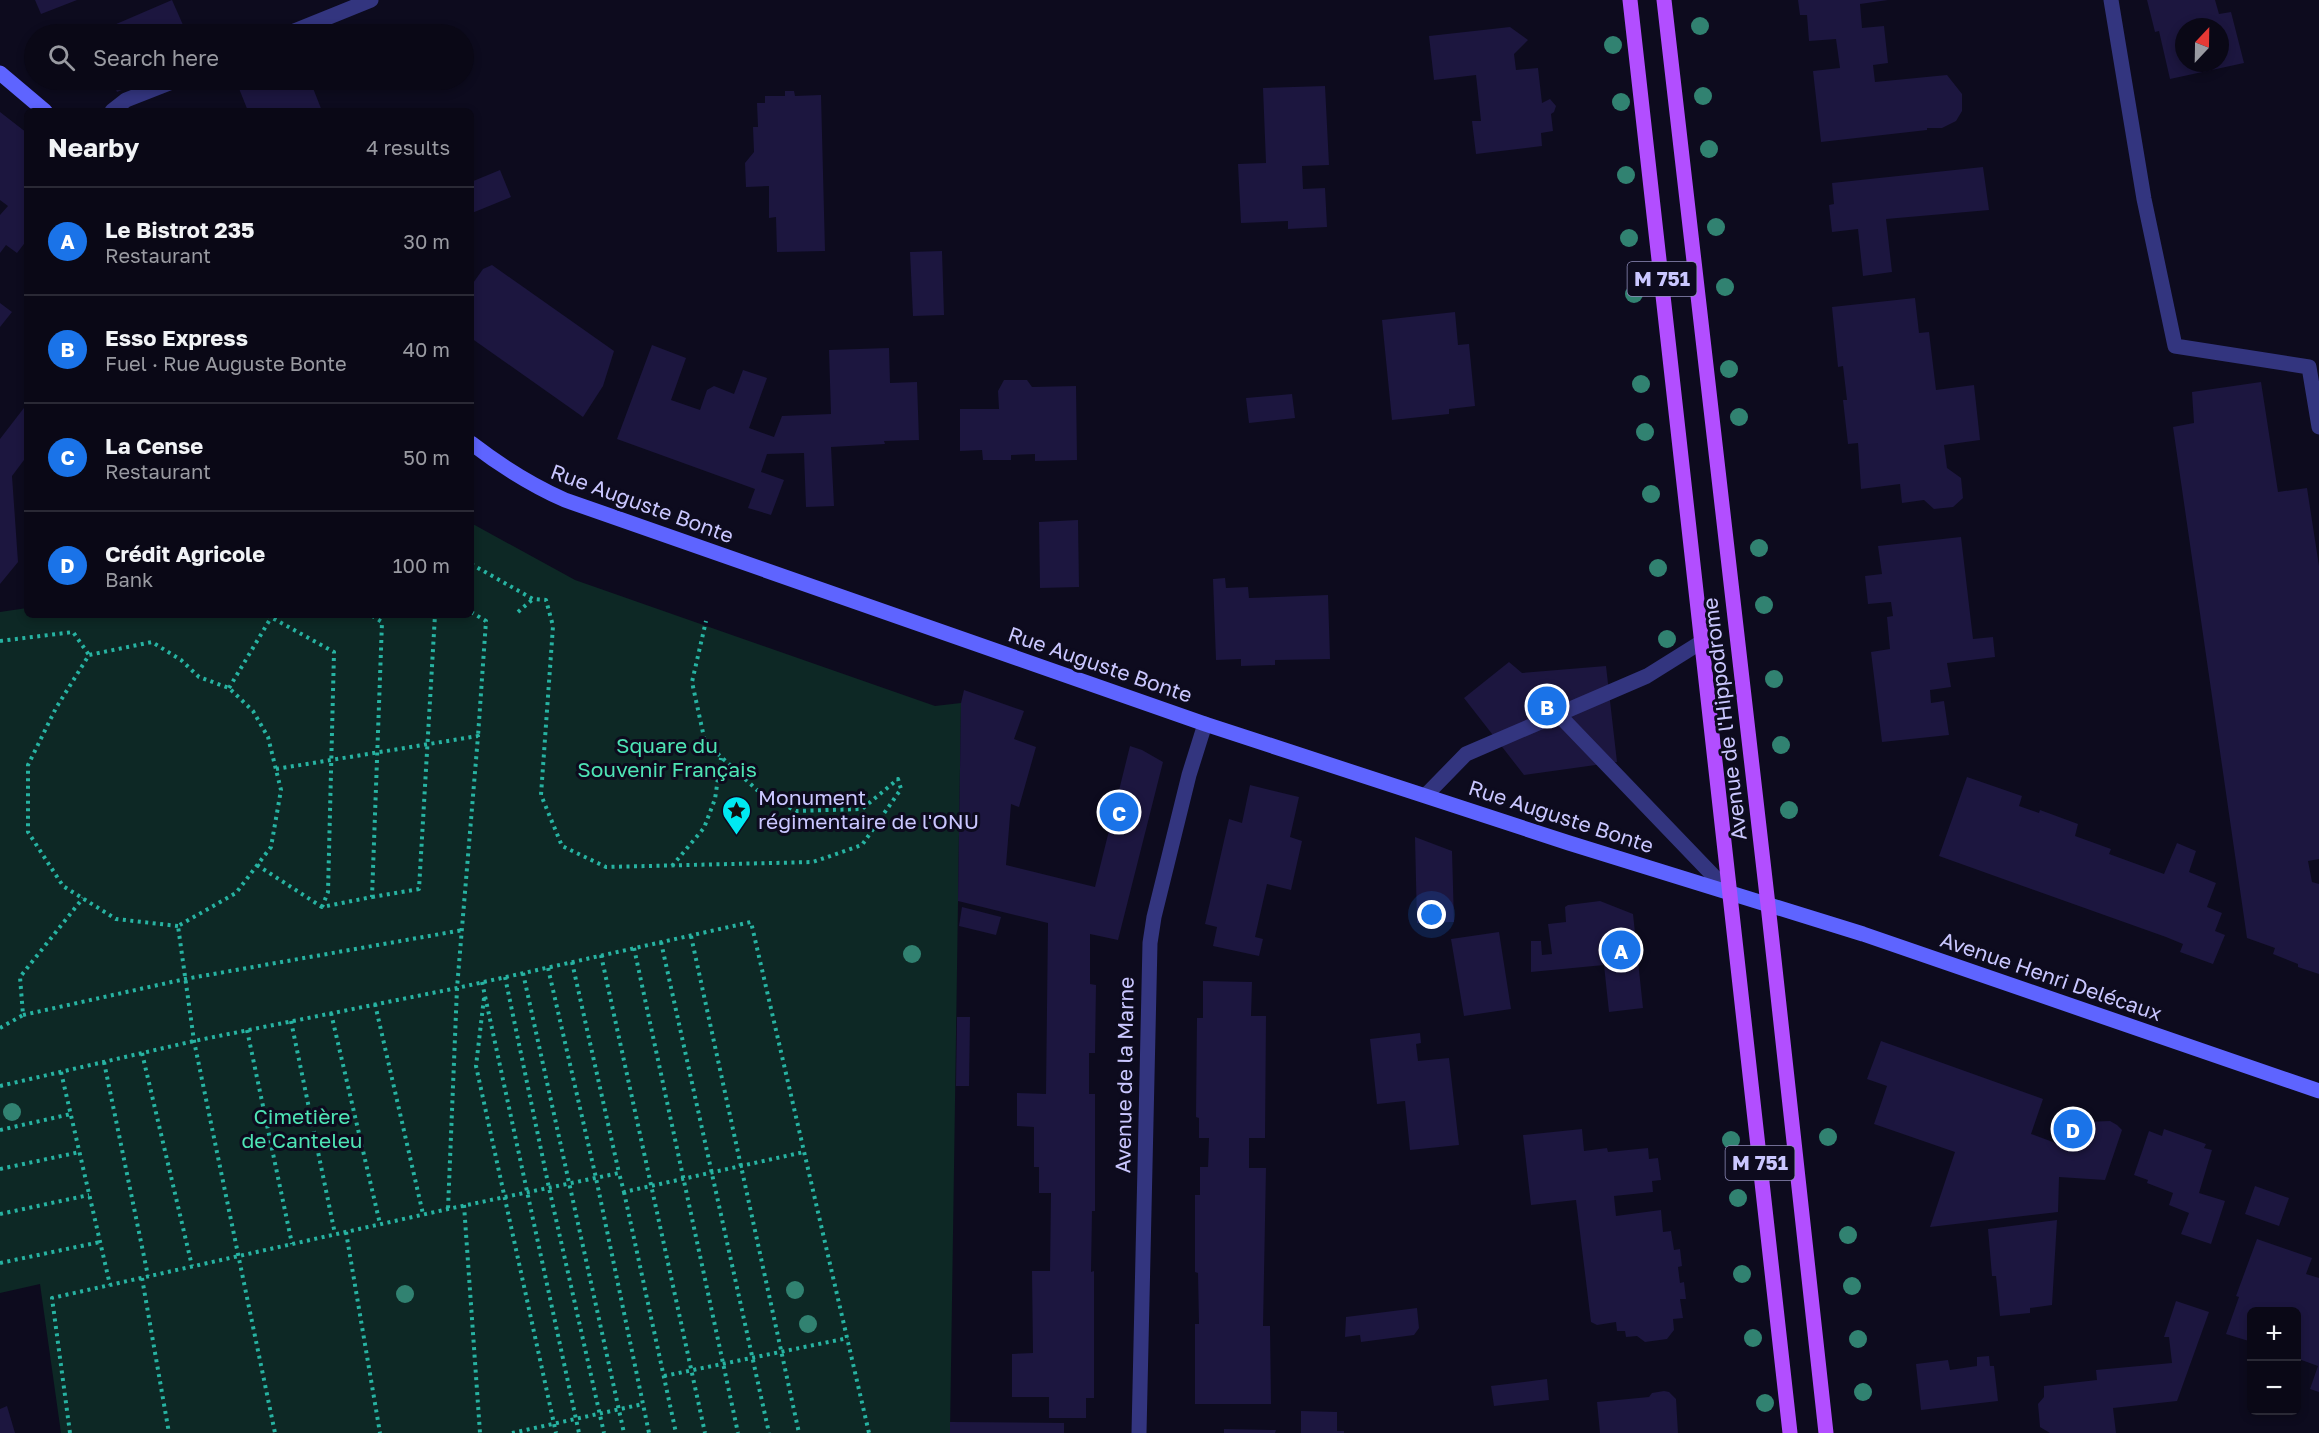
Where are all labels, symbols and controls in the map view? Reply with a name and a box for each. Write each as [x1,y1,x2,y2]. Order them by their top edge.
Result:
north arrow [2175,18,2229,72]
search box [24,24,474,90]
icon: search [45,41,78,74]
text: Search here [93,44,219,71]
text: Nearby [48,132,139,163]
text: 4 results [366,135,450,159]
text: Le Bistrot 235 [105,216,254,243]
text: A [60,229,75,253]
text: 30 m [403,229,450,253]
text: Restaurant [105,243,211,267]
road number: M 751 [1628,262,1696,296]
text: Esso Express [105,324,248,351]
text: B [60,337,75,361]
text: 40 m [403,337,450,361]
text: Fuel · Rue Auguste Bonte [105,351,347,375]
text: La Cense [105,432,203,459]
text: C [60,445,75,469]
text: 50 m [403,445,450,469]
street label: Rue Auguste Bonte [547,458,737,548]
text: Restaurant [105,459,211,483]
text: Crédit Agricole [105,540,265,567]
text: D [60,553,75,577]
text: 100 m [393,553,450,577]
text: Bank [105,567,153,591]
street label: Avenue de l'Hippodrome [1696,596,1752,842]
street label: Rue Auguste Bonte [1005,620,1196,708]
pin: B [1528,684,1566,728]
park label: Square du Souvenir Français [577,732,757,782]
street label: Rue Auguste Bonte [1466,774,1657,858]
place label: Monument régimentaire de l'ONU [758,784,979,834]
pin: C [1100,790,1138,834]
place icon: Monument régimentaire de l'ONU [721,794,753,836]
your location [1417,900,1446,929]
street label: Avenue Henri Delécaux [1937,926,2166,1026]
pin: A [1602,928,1640,972]
street label: Avenue de la Marne [1109,976,1139,1174]
park label: Cimetière de Canteleu [241,1103,363,1153]
pin: D [2054,1106,2092,1152]
road number: M 751 [1726,1146,1794,1180]
map controls [2247,1307,2301,1415]
button: + [2247,1307,2301,1361]
button: − [2247,1361,2301,1415]

